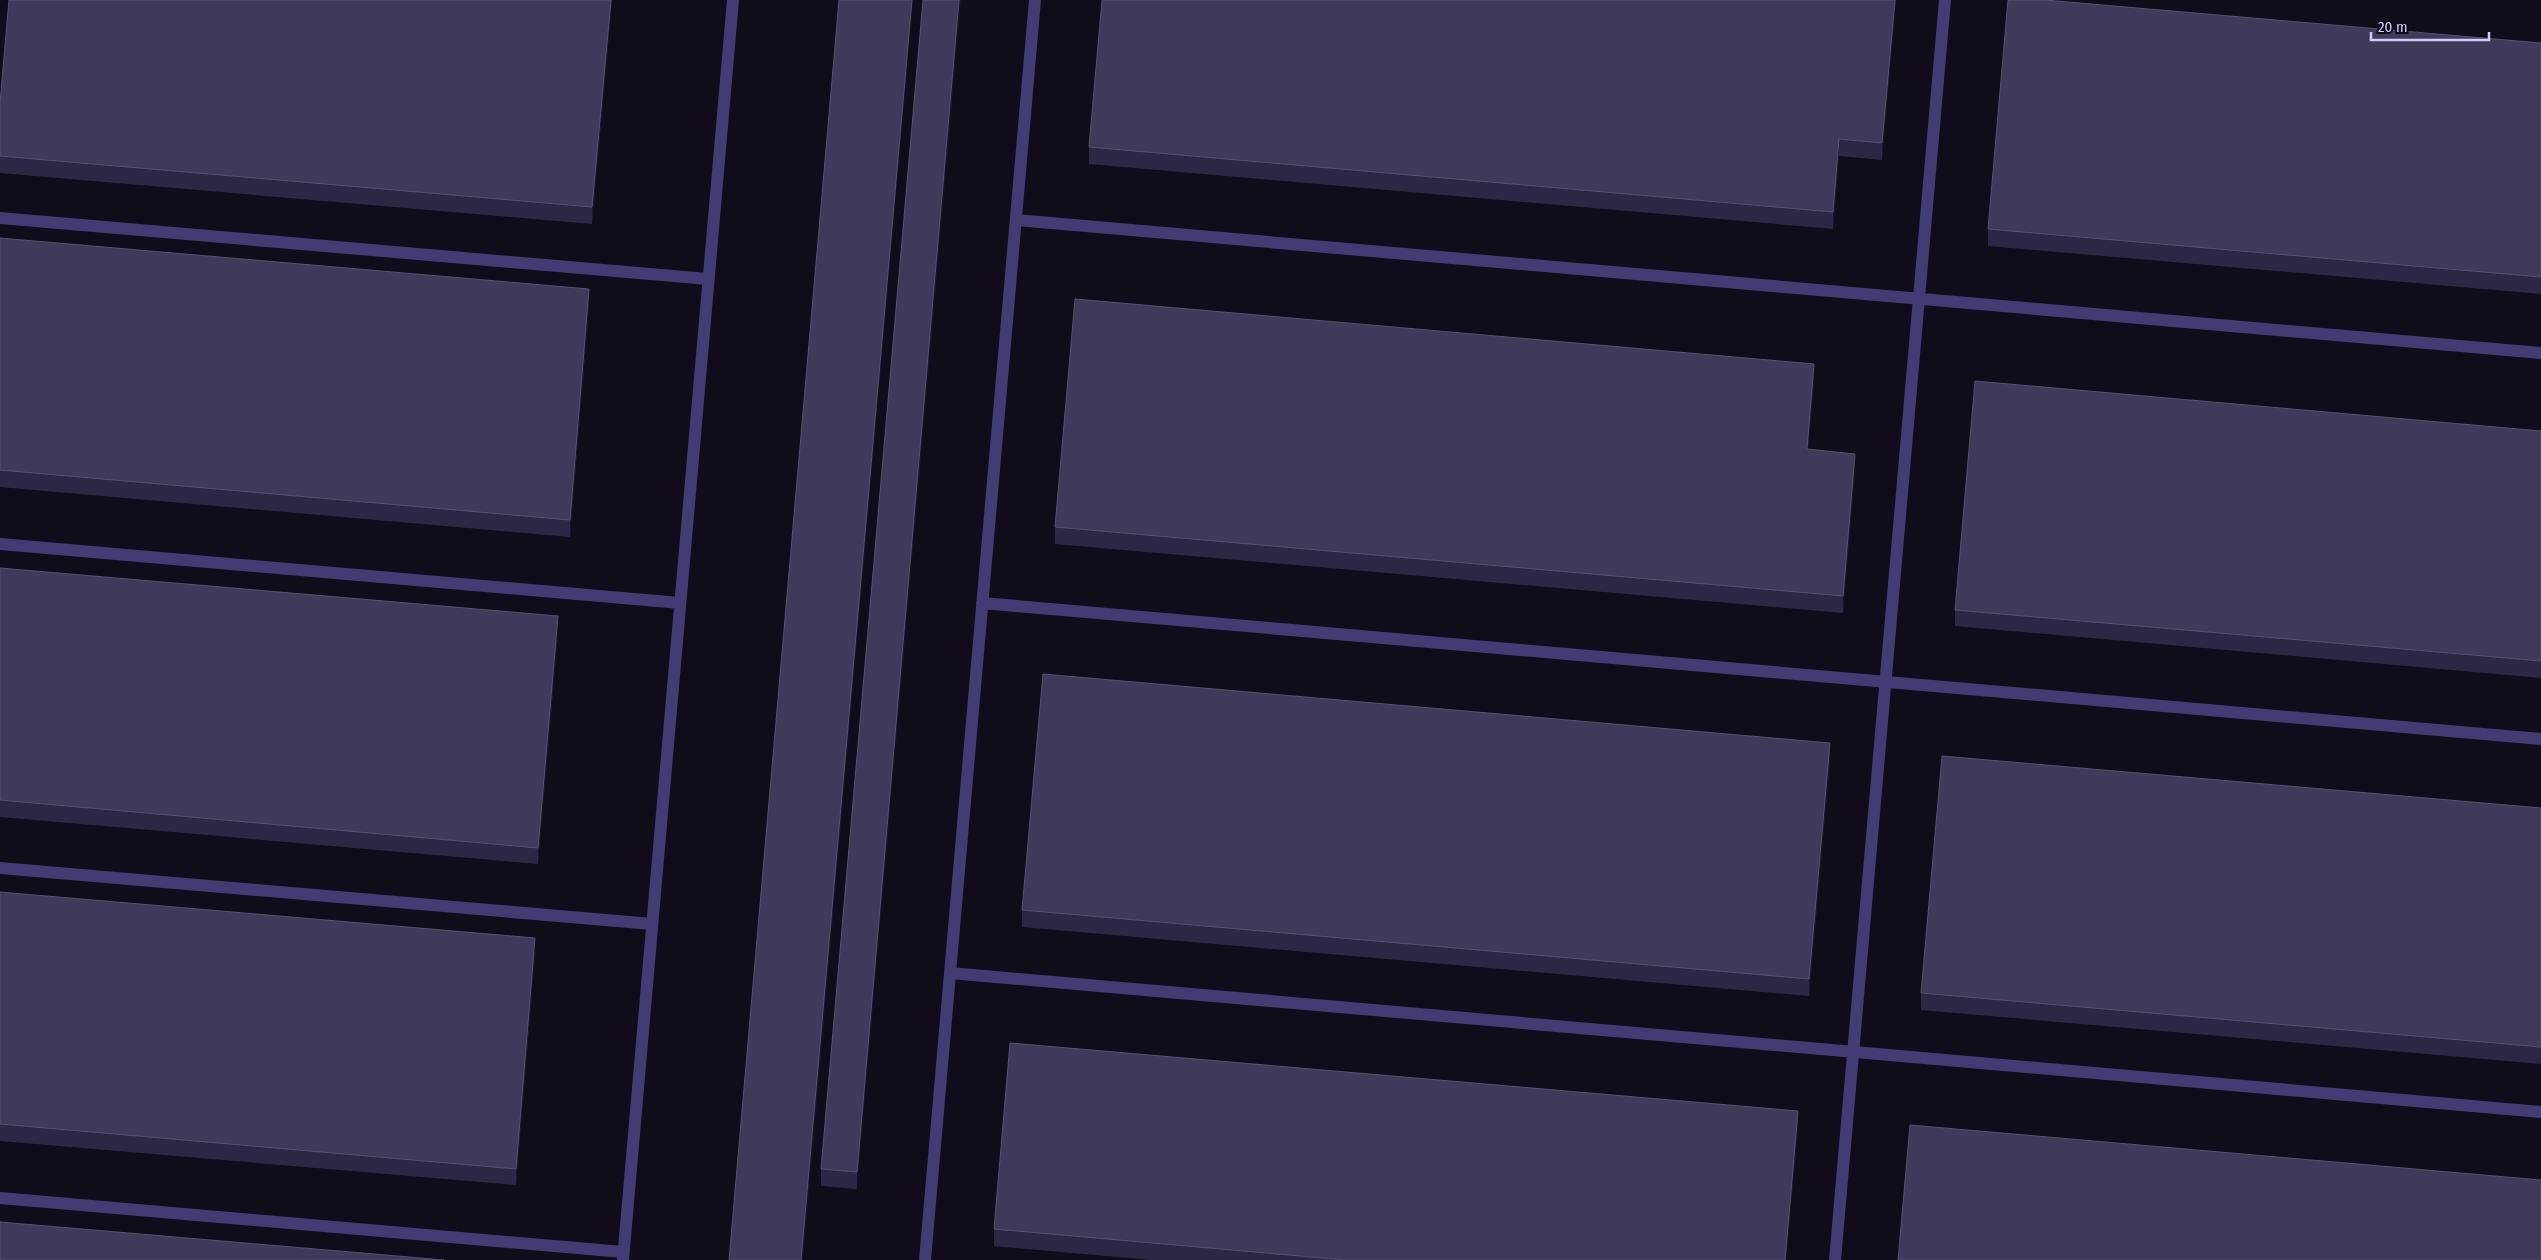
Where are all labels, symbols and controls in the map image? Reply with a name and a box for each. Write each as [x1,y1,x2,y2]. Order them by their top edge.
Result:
scale bar [2371,10,2488,42]
text: 20 m [2378,18,2408,36]

